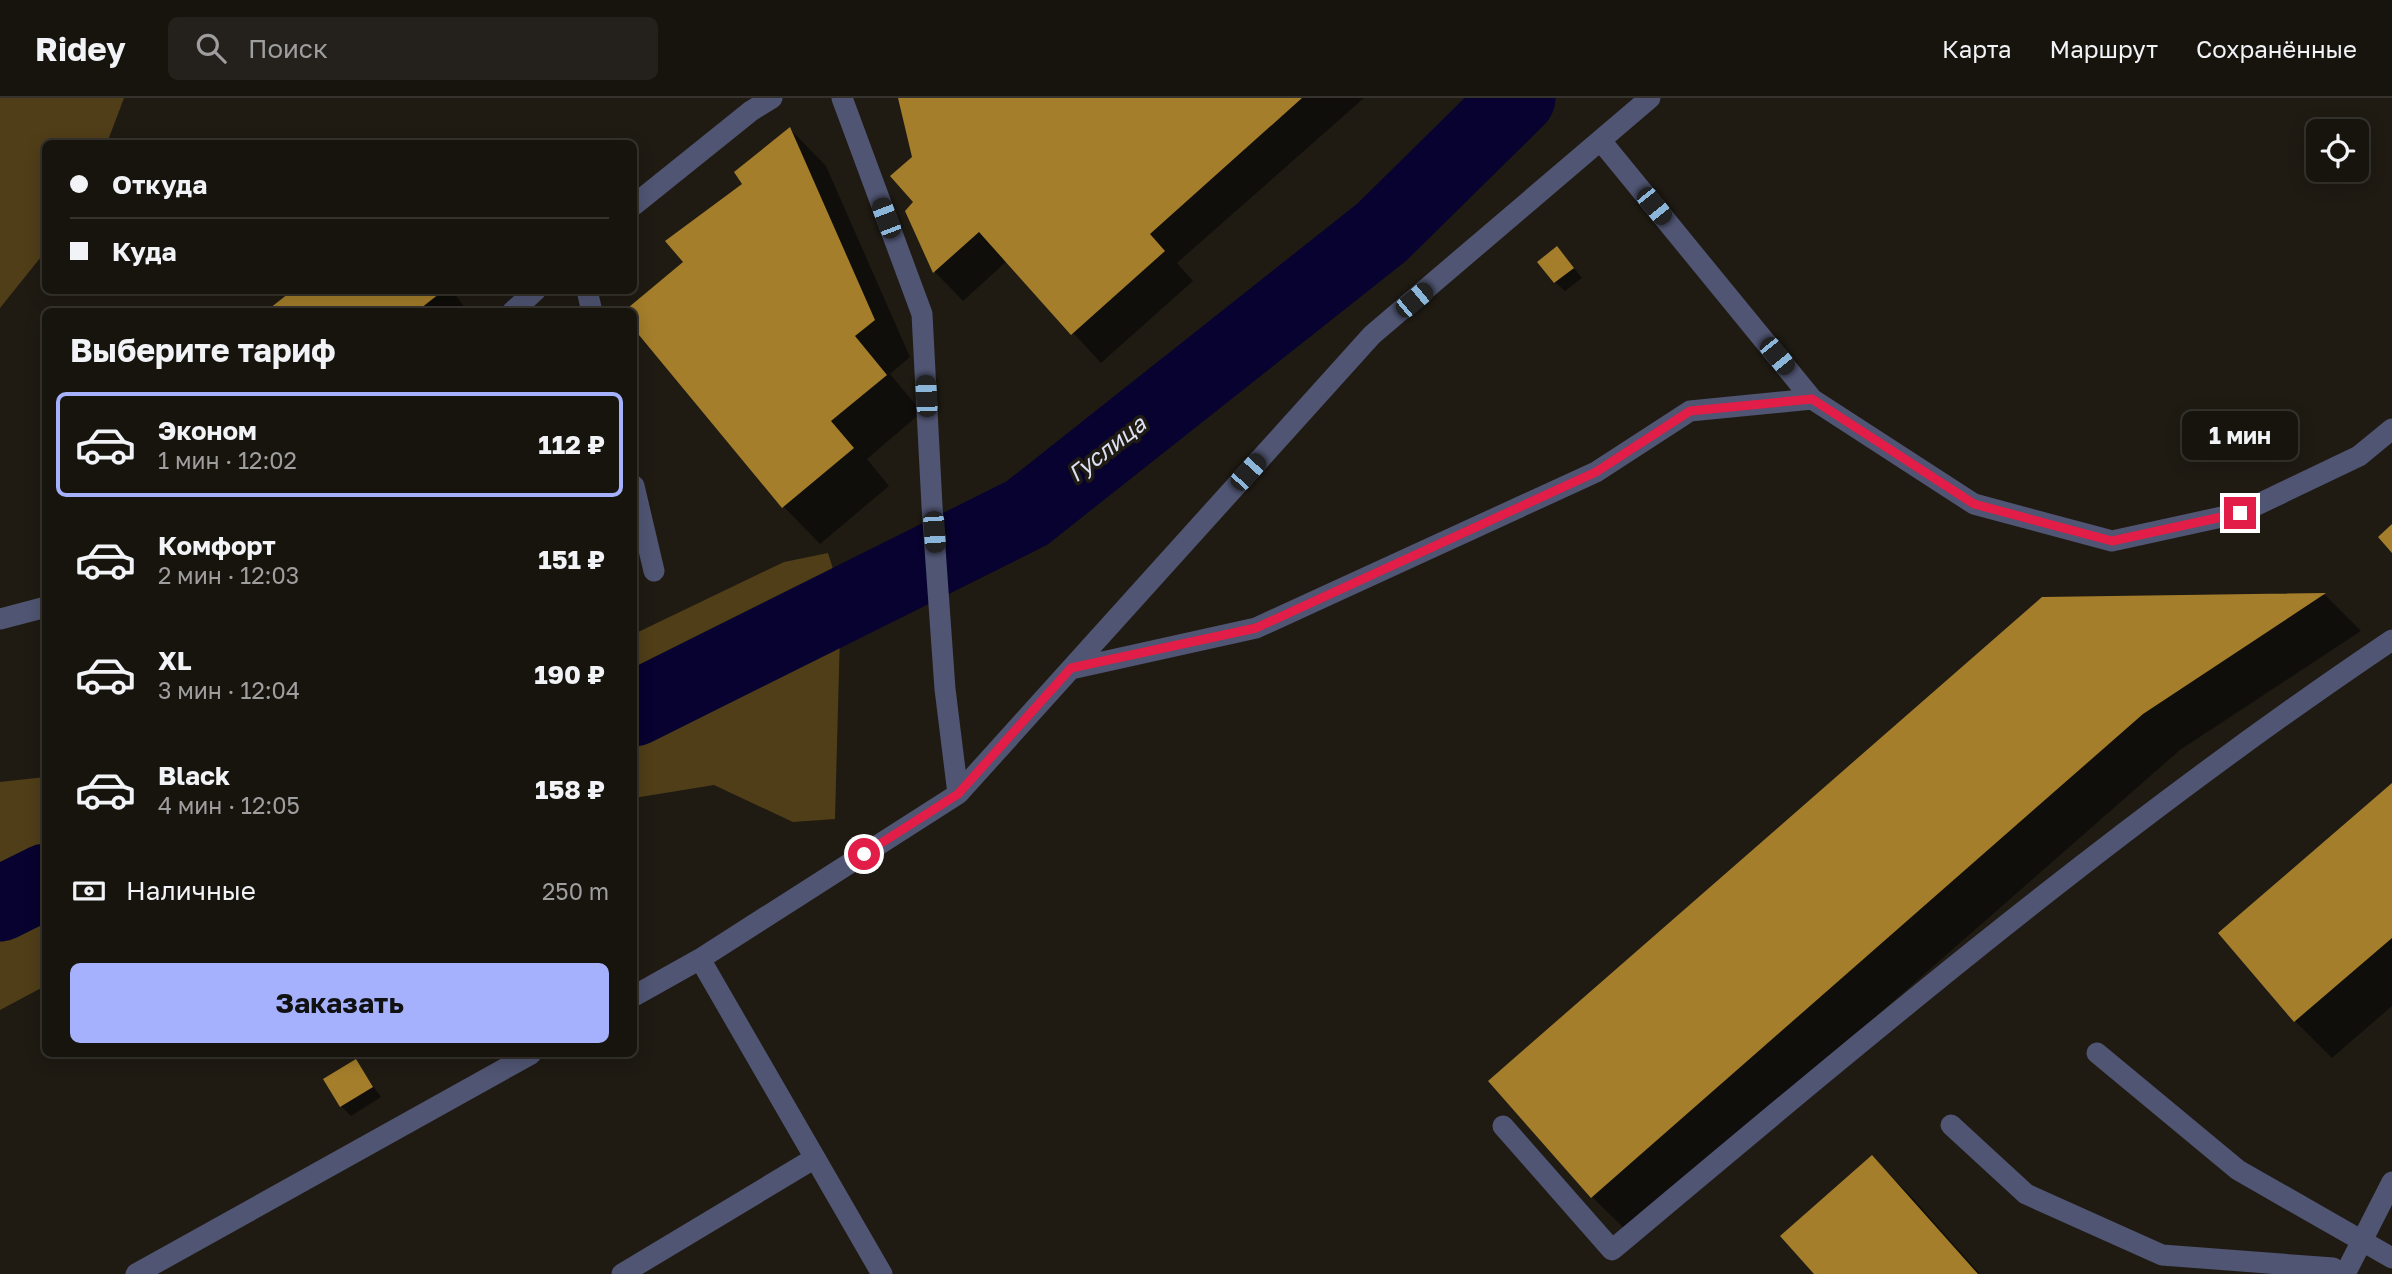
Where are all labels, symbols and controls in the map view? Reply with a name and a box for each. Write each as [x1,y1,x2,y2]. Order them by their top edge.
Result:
search box [168,17,658,80]
text: Ridey [35,29,126,68]
icon: search [192,29,230,67]
text: Поиск [248,33,328,64]
text: Карта [1942,34,2012,63]
text: Маршрут [2050,34,2158,63]
text: Сохранённые [2196,34,2357,63]
map controls [2306,119,2369,182]
button: locate [2306,119,2369,182]
text: Откуда [112,169,207,200]
car [1633,183,1676,229]
car [869,195,904,241]
text: Куда [112,236,177,267]
car [1392,278,1437,322]
text: Выберите тариф [70,331,336,369]
car [1756,333,1799,379]
car [915,374,938,418]
water label: Гуслица [1062,409,1152,487]
callout: 1 мин [2182,412,2298,460]
icon: car [74,413,137,476]
text: Эконом [158,415,257,446]
text: 1 мин [2209,421,2271,449]
text: 112 ₽ [538,429,605,460]
text: 1 мин · 12:02 [158,446,297,474]
car [1227,449,1270,495]
route end [2224,497,2256,529]
car [923,510,946,554]
icon: car [74,528,137,591]
text: Комфорт [158,530,276,561]
text: 151 ₽ [538,544,605,575]
text: 2 мин · 12:03 [158,561,299,589]
icon: car [74,643,137,706]
text: XL [158,645,192,676]
text: 190 ₽ [534,659,605,690]
text: 3 мин · 12:04 [158,676,300,704]
icon: car [74,758,137,821]
text: Black [158,760,230,791]
text: 158 ₽ [535,774,605,805]
text: 4 мин · 12:05 [158,791,300,819]
route start [848,838,880,870]
icon: cash [70,872,108,910]
text: Наличные [126,875,256,906]
text: 250 m [542,877,609,905]
button: Заказать [70,963,609,1043]

